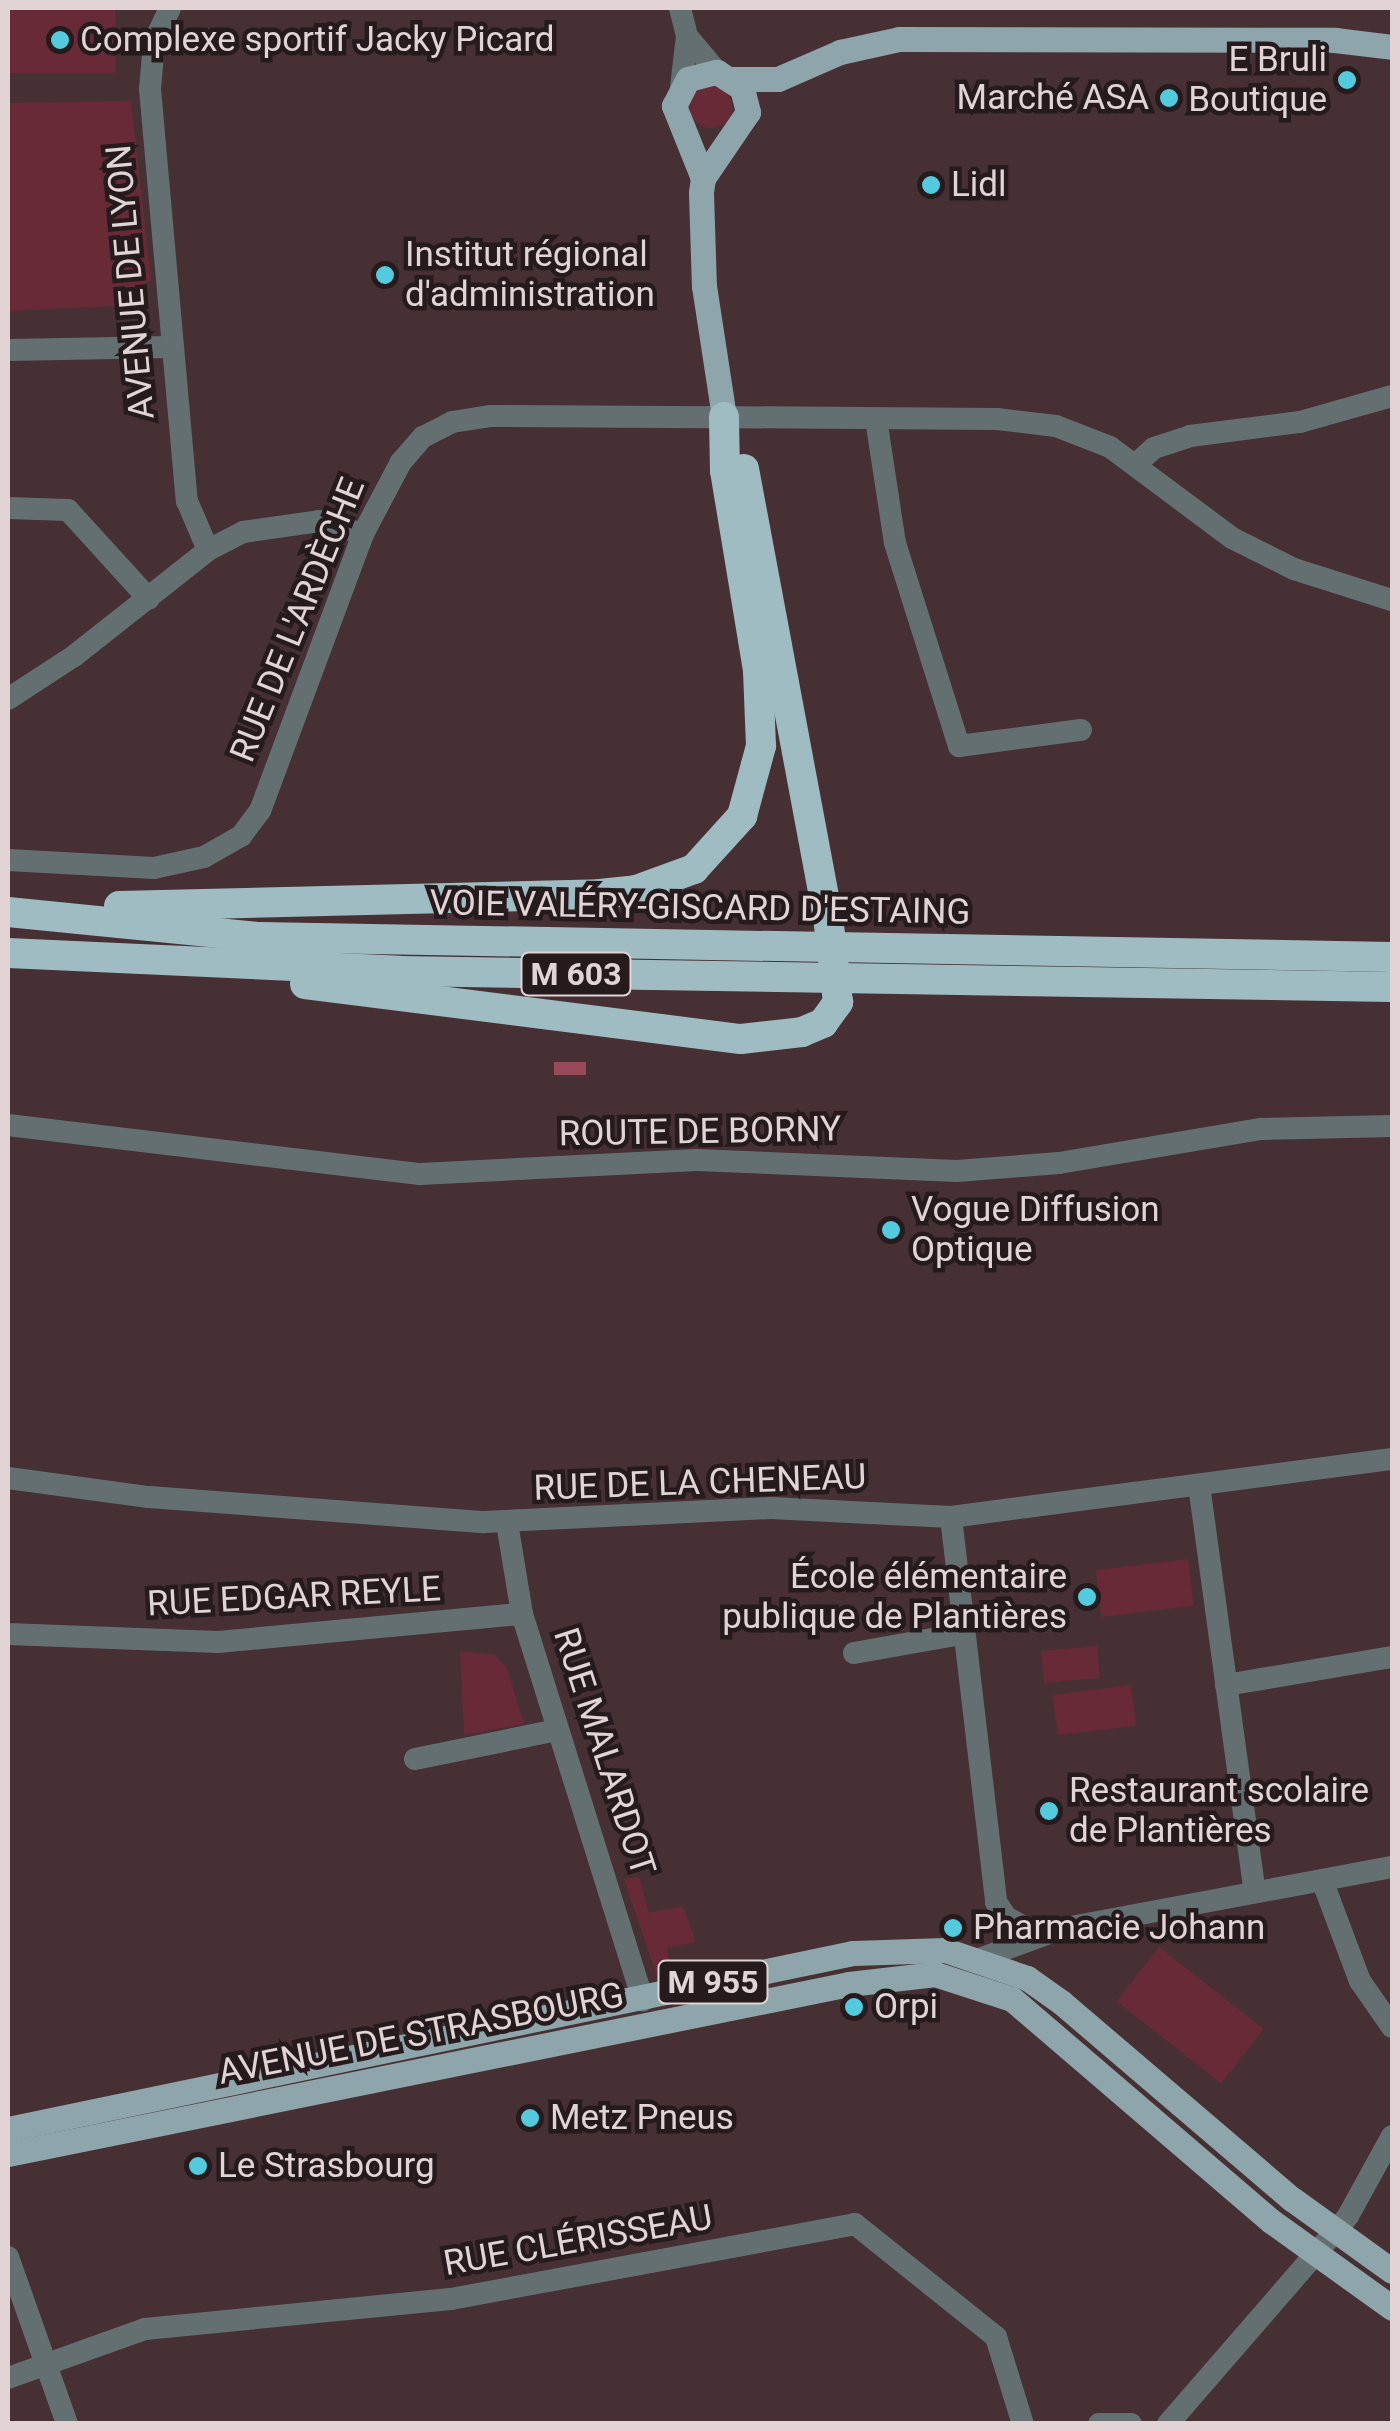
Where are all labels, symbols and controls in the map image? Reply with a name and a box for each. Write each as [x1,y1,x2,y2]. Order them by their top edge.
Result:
place label: Complexe sportif Jacky Picard [80,19,554,61]
marker: Complexe sportif Jacky Picard [49,29,71,51]
place label: E Bruli Boutique [1188,39,1327,121]
marker: E Bruli Boutique [1336,69,1358,91]
place label: Marché ASA [957,77,1149,119]
marker: Marché ASA [1158,87,1180,109]
street label: AVENUE DE LYON [98,143,164,421]
place label: Lidl [951,164,1007,206]
marker: Lidl [920,174,942,196]
place label: Institut régional d'administration [405,234,655,316]
marker: Institut régional d'administration [374,264,396,286]
street label: RUE DE L'ARDÈCHE [222,472,374,768]
street label: VOIE VALÉRY-GISCARD D'ESTAING [429,882,971,934]
road number: M 603 [518,947,634,1001]
street label: ROUTE DE BORNY [559,1109,841,1155]
place label: Vogue Diffusion Optique [911,1189,1160,1271]
marker: Vogue Diffusion Optique [880,1219,902,1241]
street label: RUE DE LA CHENEAU [533,1456,867,1510]
place label: École élémentaire publique de Plantières [722,1556,1067,1638]
street label: RUE EDGAR REYLE [146,1568,442,1626]
marker: École élémentaire publique de Plantières [1076,1586,1098,1608]
street label: RUE MALARDOT [544,1623,664,1881]
place label: Restaurant scolaire de Plantières [1069,1770,1369,1852]
marker: Restaurant scolaire de Plantières [1038,1800,1060,1822]
place label: Pharmacie Johann [973,1907,1265,1949]
marker: Pharmacie Johann [942,1917,964,1939]
road number: M 955 [656,1955,770,2009]
street label: AVENUE DE STRASBOURG [215,1974,627,2094]
place label: Orpi [874,1986,938,2028]
marker: Orpi [843,1996,865,2018]
place label: Metz Pneus [550,2097,734,2139]
marker: Metz Pneus [519,2107,541,2129]
place label: Le Strasbourg [218,2145,435,2187]
marker: Le Strasbourg [187,2155,209,2177]
street label: RUE CLÉRISSEAU [440,2197,716,2285]

